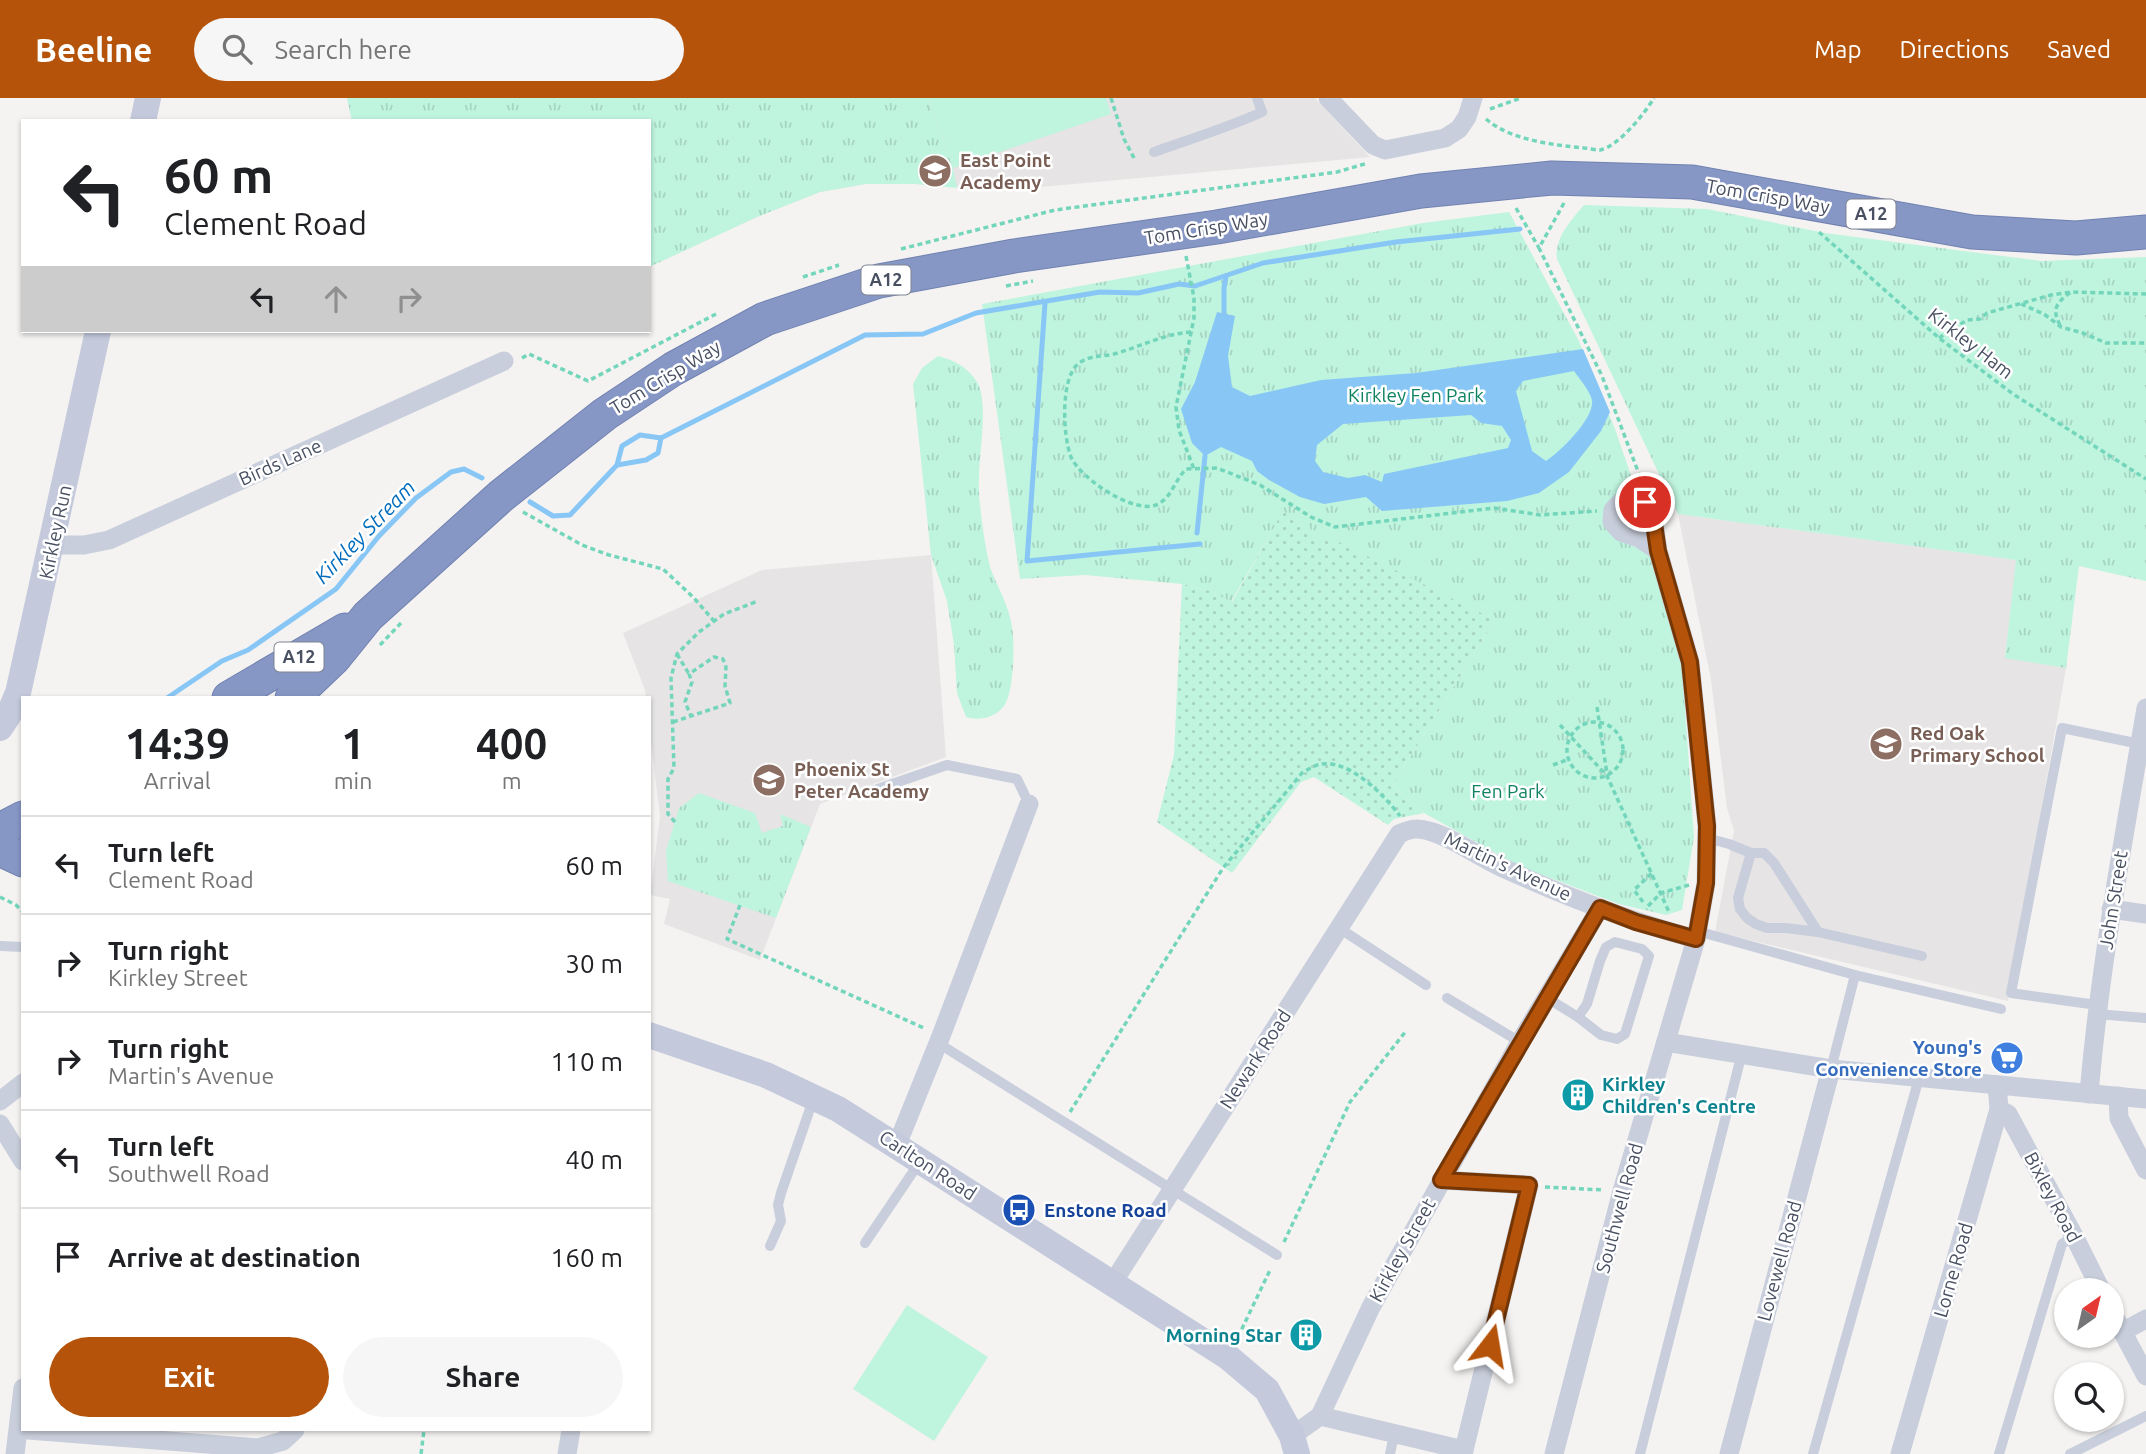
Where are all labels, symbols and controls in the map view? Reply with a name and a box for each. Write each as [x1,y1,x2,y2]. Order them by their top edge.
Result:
search box [194,18,684,81]
icon: search [218,30,256,68]
text: Beeline [35,31,152,68]
text: Search here [274,35,412,64]
text: Map [1814,36,1861,63]
text: Directions [1899,36,2009,63]
text: Saved [2047,36,2111,63]
icon: left [49,147,140,238]
text: 60 m [164,147,273,202]
place label: East Point Academy [960,149,1051,193]
school or university icon: East Point Academy [916,152,954,190]
street label: Tom Crisp Way [1705,174,1831,218]
road number: A12 [1846,200,1896,229]
text: Clement Road [164,205,367,241]
street label: Tom Crisp Way [1143,207,1269,249]
road number: A12 [862,266,910,294]
icon: left [244,280,282,318]
icon: ahead [317,280,355,318]
icon: right [390,280,428,318]
street label: Kirkley Ham [1924,303,2018,383]
street label: Tom Crisp Way [606,335,724,419]
park label: Kirkley Fen Park [1348,384,1484,406]
street label: Birds Lane [235,434,325,490]
pin [1615,472,1675,532]
water label: Kirkley Stream [309,475,419,588]
street label: Kirkley Run [34,483,76,581]
icon: arrive [1626,483,1664,521]
road number: A12 [274,642,324,672]
text: 14:39 [125,720,230,767]
text: 1 [341,720,365,767]
text: 400 [476,720,547,767]
place label: Red Oak Primary School [1910,722,2045,766]
school or university icon: Red Oak Primary School [1867,725,1905,763]
place label: Phoenix St Peter Academy [794,758,929,802]
school or university icon: Phoenix St Peter Academy [750,761,788,799]
text: Arrival [144,768,211,793]
text: min [334,768,372,793]
text: m [502,768,522,793]
park label: Fen Park [1471,780,1545,802]
street label: Martin's Avenue [1441,827,1575,905]
text: Turn left [108,838,214,867]
icon: left [49,846,87,884]
street label: John Street [2094,849,2132,951]
text: 60 m [565,851,623,880]
text: Clement Road [108,867,254,892]
text: Turn right [108,936,229,965]
icon: right [49,944,87,982]
text: 30 m [565,949,623,978]
text: Kirkley Street [108,965,248,990]
street label: Newark Road [1215,1005,1295,1113]
text: Turn right [108,1034,229,1063]
place label: Young's Convenience Store [1815,1036,1982,1080]
supermarket icon: Young's Convenience Store [1988,1039,2026,1077]
icon: right [49,1042,87,1080]
text: 110 m [551,1047,623,1076]
text: Martin's Avenue [108,1063,274,1088]
place label: Kirkley Children's Centre [1602,1073,1756,1117]
building icon: Kirkley Children's Centre [1559,1076,1597,1114]
street label: Carlton Road [875,1126,981,1204]
text: Turn left [108,1132,214,1161]
icon: left [49,1140,87,1178]
street label: Southwell Road [1591,1141,1647,1275]
text: 40 m [565,1145,623,1174]
street label: Bixley Road [2020,1148,2086,1246]
text: Southwell Road [108,1161,270,1186]
bus stop icon: Enstone Road [1000,1191,1038,1229]
street label: Kirkley Street [1364,1194,1440,1306]
street label: Lovewell Road [1752,1198,1806,1324]
place label: Enstone Road [1044,1199,1167,1221]
street label: Lorne Road [1929,1220,1977,1320]
icon: arrive [49,1238,87,1276]
text: Arrive at destination [108,1243,361,1272]
text: 160 m [551,1243,623,1272]
north arrow [2054,1278,2124,1348]
map controls [2054,1278,2124,1432]
position arrow [1453,1308,1527,1382]
building icon: Morning Star [1287,1316,1325,1354]
place label: Morning Star [1166,1324,1282,1346]
button: Exit [49,1337,329,1417]
button: Share [343,1337,623,1417]
button: search [2054,1362,2124,1432]

